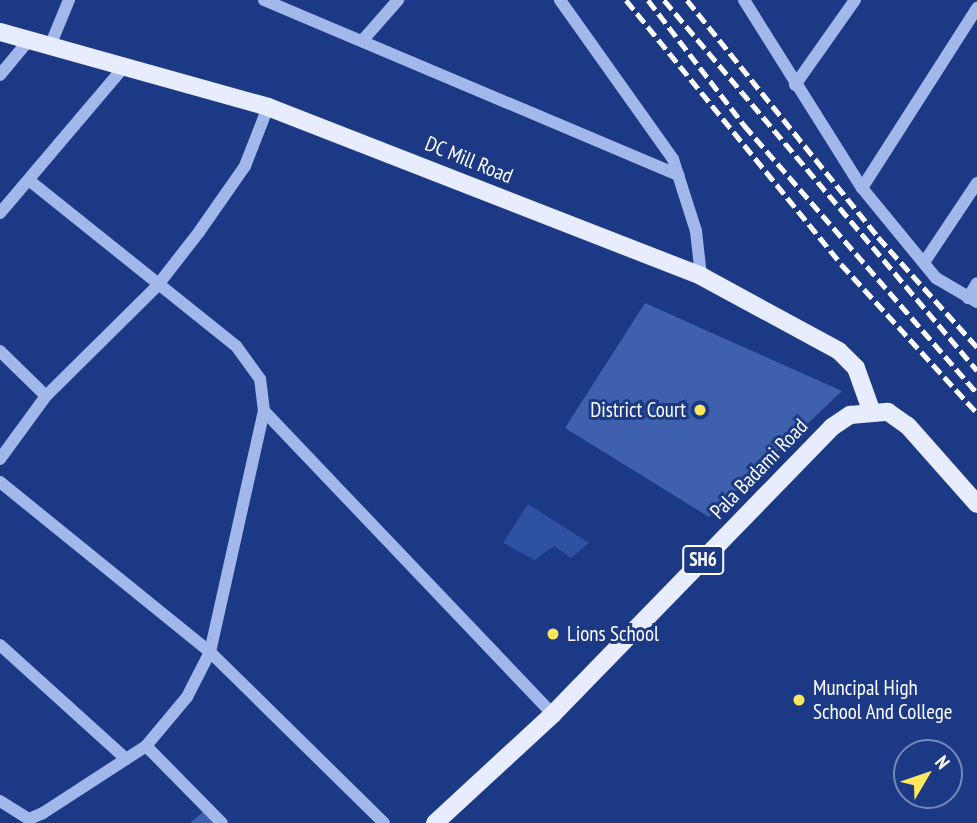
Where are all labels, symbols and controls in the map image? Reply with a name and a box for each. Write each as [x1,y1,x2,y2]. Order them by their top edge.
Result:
street label: DC Mill Road [421,131,517,189]
place label: District Court [590,397,686,423]
marker: District Court [692,402,708,418]
street label: Pala Badami Road [705,414,813,524]
road number: SH6 [682,544,724,576]
place label: Lions School [567,621,659,647]
marker: Lions School [545,626,561,642]
place label: Muncipal High School And College [813,675,953,725]
marker: Muncipal High School And College [791,692,807,708]
north arrow [893,739,963,809]
text: N [930,750,955,774]

